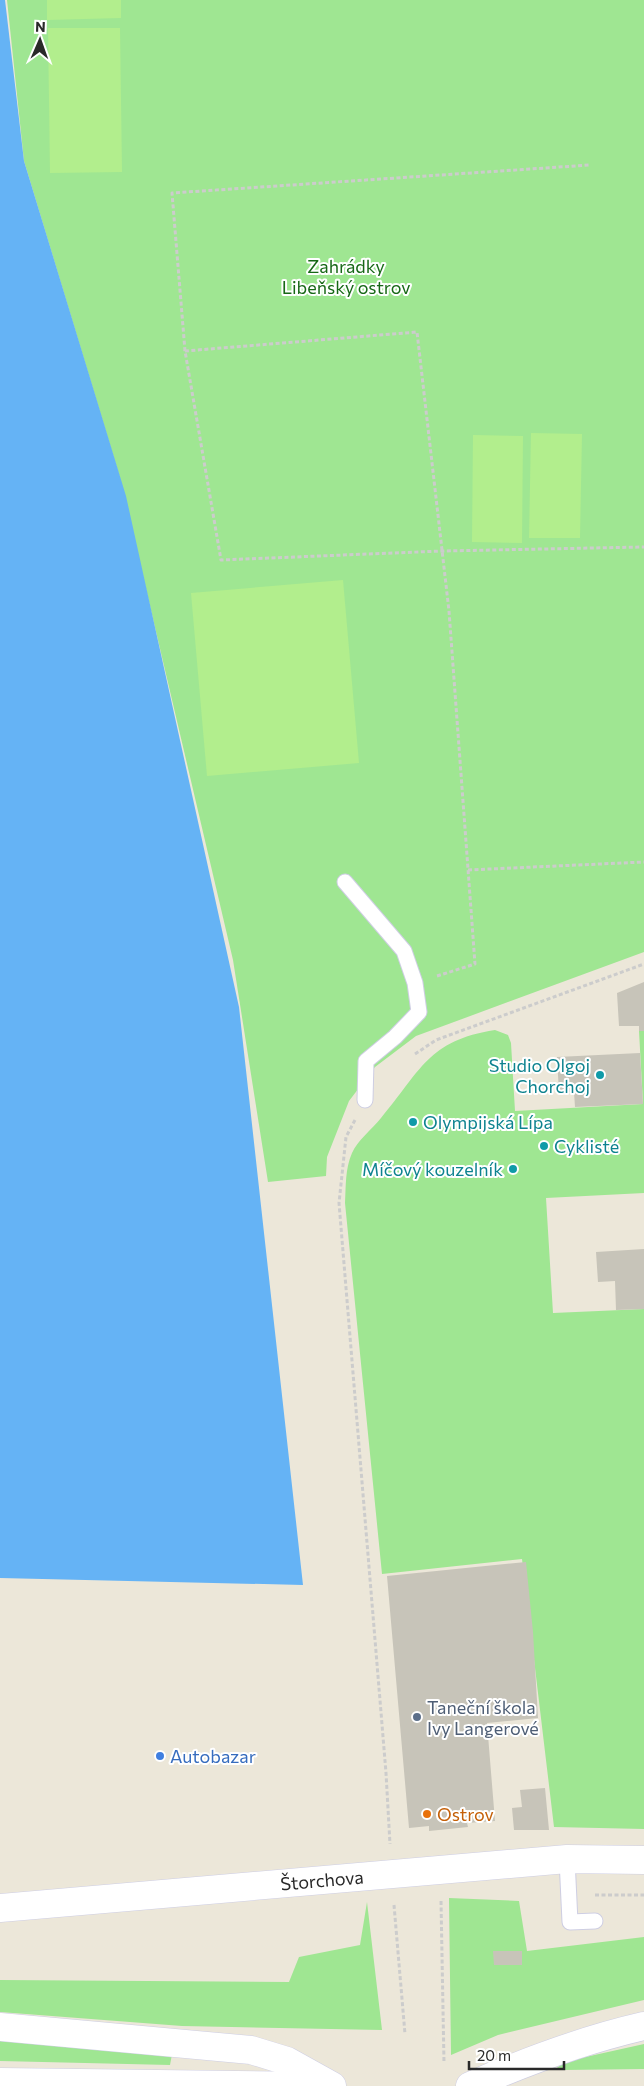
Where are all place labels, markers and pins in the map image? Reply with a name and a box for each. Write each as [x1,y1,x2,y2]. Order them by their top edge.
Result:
place label: Studio Olgoj Chorchoj [489,1054,590,1097]
marker: Studio Olgoj Chorchoj [594,1069,606,1081]
place label: Olympijská Lípa [423,1111,553,1133]
marker: Olympijská Lípa [407,1116,419,1128]
place label: Cyklisté [554,1135,619,1157]
marker: Cyklisté [538,1140,550,1152]
place label: Míčový kouzelník [362,1158,503,1180]
marker: Míčový kouzelník [507,1163,519,1175]
place label: Taneční škola Ivy Langerové [427,1696,539,1739]
marker: Taneční škola Ivy Langerové [411,1711,423,1723]
place label: Autobazar [170,1745,256,1767]
marker: Autobazar [154,1750,166,1762]
place label: Ostrov [437,1803,494,1825]
marker: Ostrov [421,1808,433,1820]

